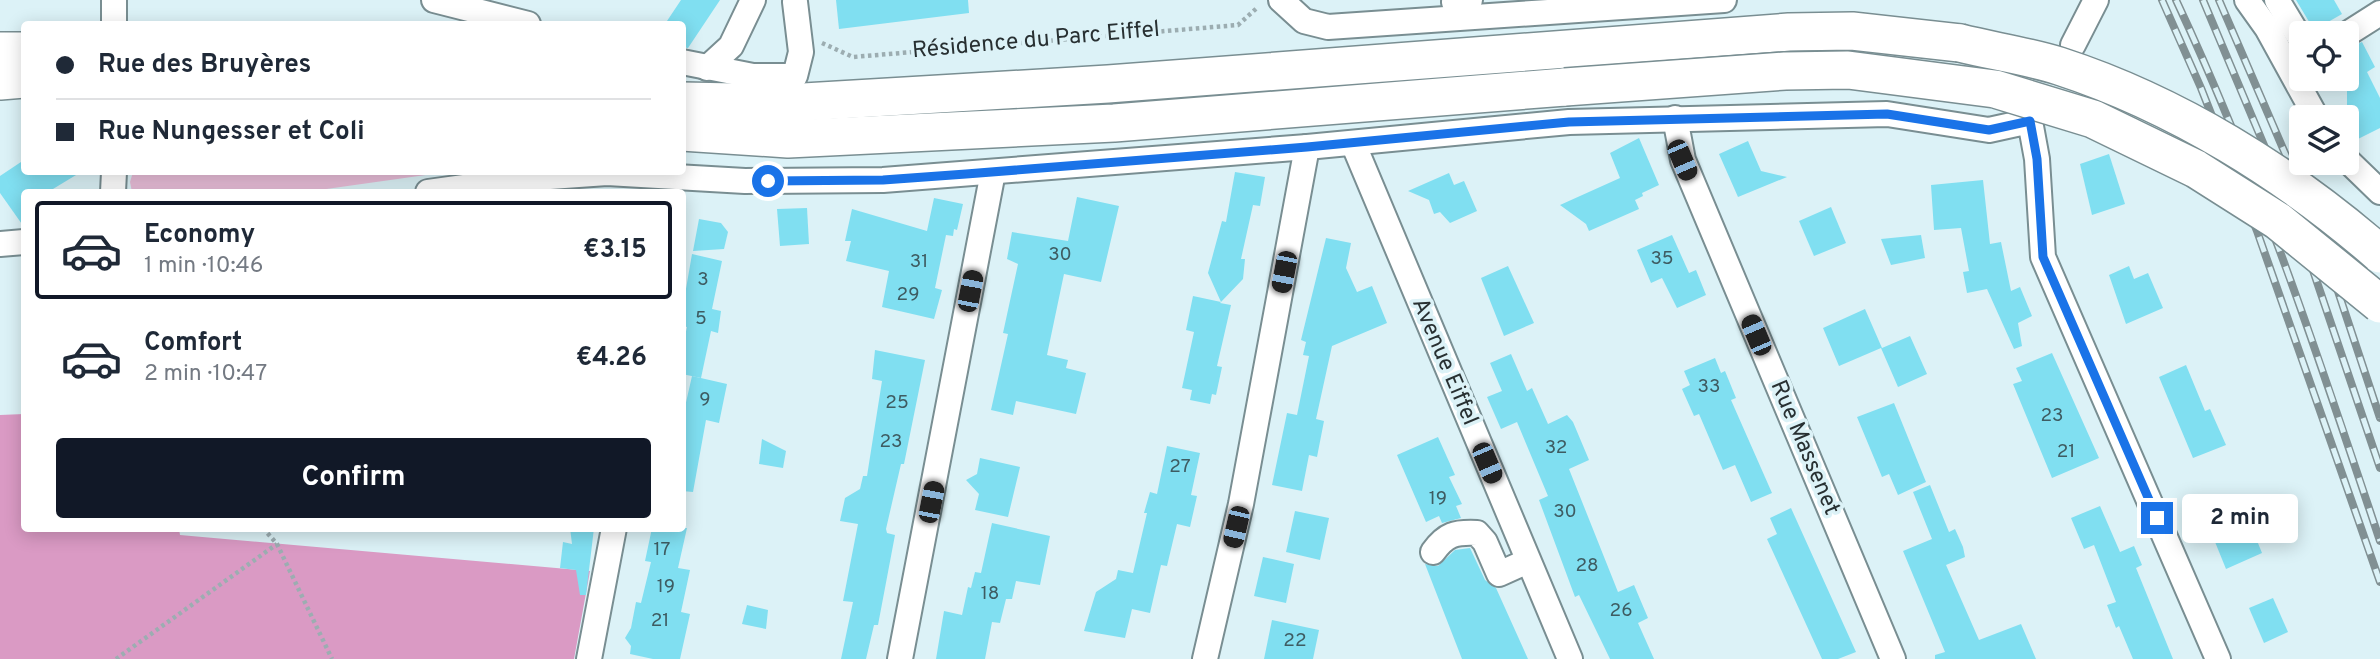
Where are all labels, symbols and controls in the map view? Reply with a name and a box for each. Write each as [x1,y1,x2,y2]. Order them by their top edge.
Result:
street label: Résidence du Parc Eiffel [911,16,1161,66]
map controls [2289,21,2359,175]
button: locate [2289,21,2359,91]
text: Rue des Bruyères [98,49,311,82]
button: layers [2289,105,2359,175]
text: Rue Nungesser et Coli [98,116,365,149]
car [1665,137,1700,183]
route start [752,165,784,197]
icon: car [60,219,123,282]
text: Economy [144,219,255,252]
text: €3.15 [583,234,647,267]
house number: 30 [1048,243,1072,267]
house number: 35 [1650,247,1674,271]
car [1270,249,1299,295]
house number: 31 [910,250,928,274]
text: 1 min · 10:46 [144,252,264,281]
house number: 3 [697,268,709,292]
car [956,268,985,314]
house number: 29 [897,283,919,307]
street label: Avenue Eiffel [1404,294,1484,430]
house number: 5 [695,307,707,331]
car [1739,312,1774,358]
icon: car [60,327,123,390]
text: Comfort [144,327,242,360]
text: €4.26 [576,342,647,375]
text: 2 min · 10:47 [144,360,267,389]
house number: 33 [1698,375,1720,399]
street label: Rue Massenet [1763,376,1845,520]
house number: 9 [699,388,711,412]
house number: 25 [885,391,909,415]
house number: 23 [2040,404,2064,428]
house number: 23 [879,430,903,454]
house number: 32 [1545,436,1567,460]
button: Confirm [56,438,651,518]
car [1470,440,1505,486]
house number: 21 [2057,440,2075,464]
house number: 27 [1169,455,1191,479]
car [917,479,946,525]
house number: 19 [1429,487,1447,511]
callout: 2 min [2182,494,2297,542]
house number: 30 [1553,500,1577,524]
route end [2141,502,2173,534]
car [1222,504,1251,550]
text: 2 min [2210,504,2270,533]
house number: 17 [654,538,671,562]
house number: 28 [1575,554,1599,578]
house number: 19 [657,575,675,599]
house number: 18 [981,582,999,606]
house number: 26 [1610,599,1632,623]
house number: 21 [651,609,669,633]
house number: 22 [1283,629,1307,653]

